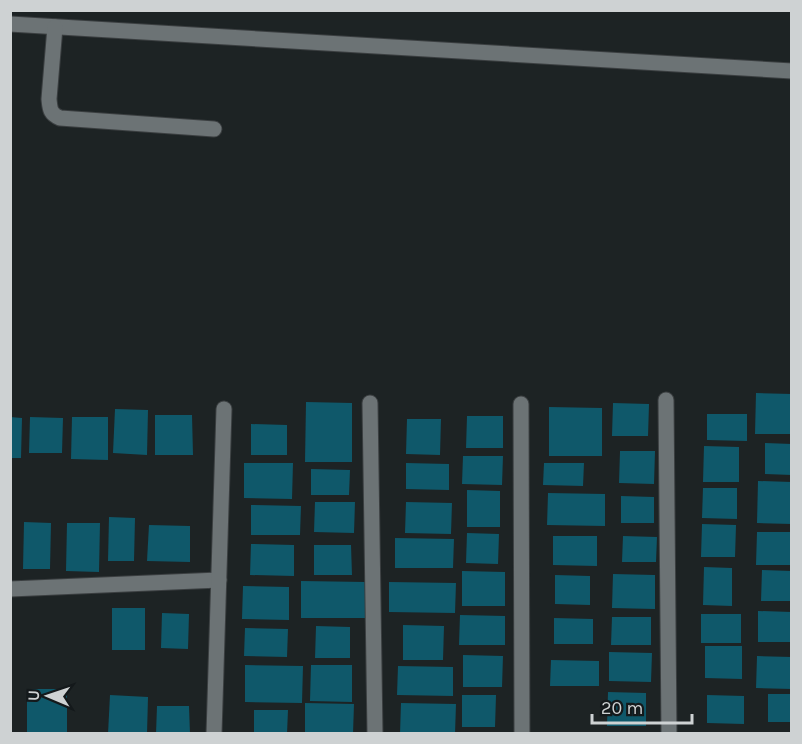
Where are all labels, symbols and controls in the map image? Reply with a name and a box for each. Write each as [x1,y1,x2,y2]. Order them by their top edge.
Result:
north arrow [18,666,78,726]
scale bar [592,687,692,725]
text: U [24,690,43,701]
text: 20 m [601,697,643,719]

